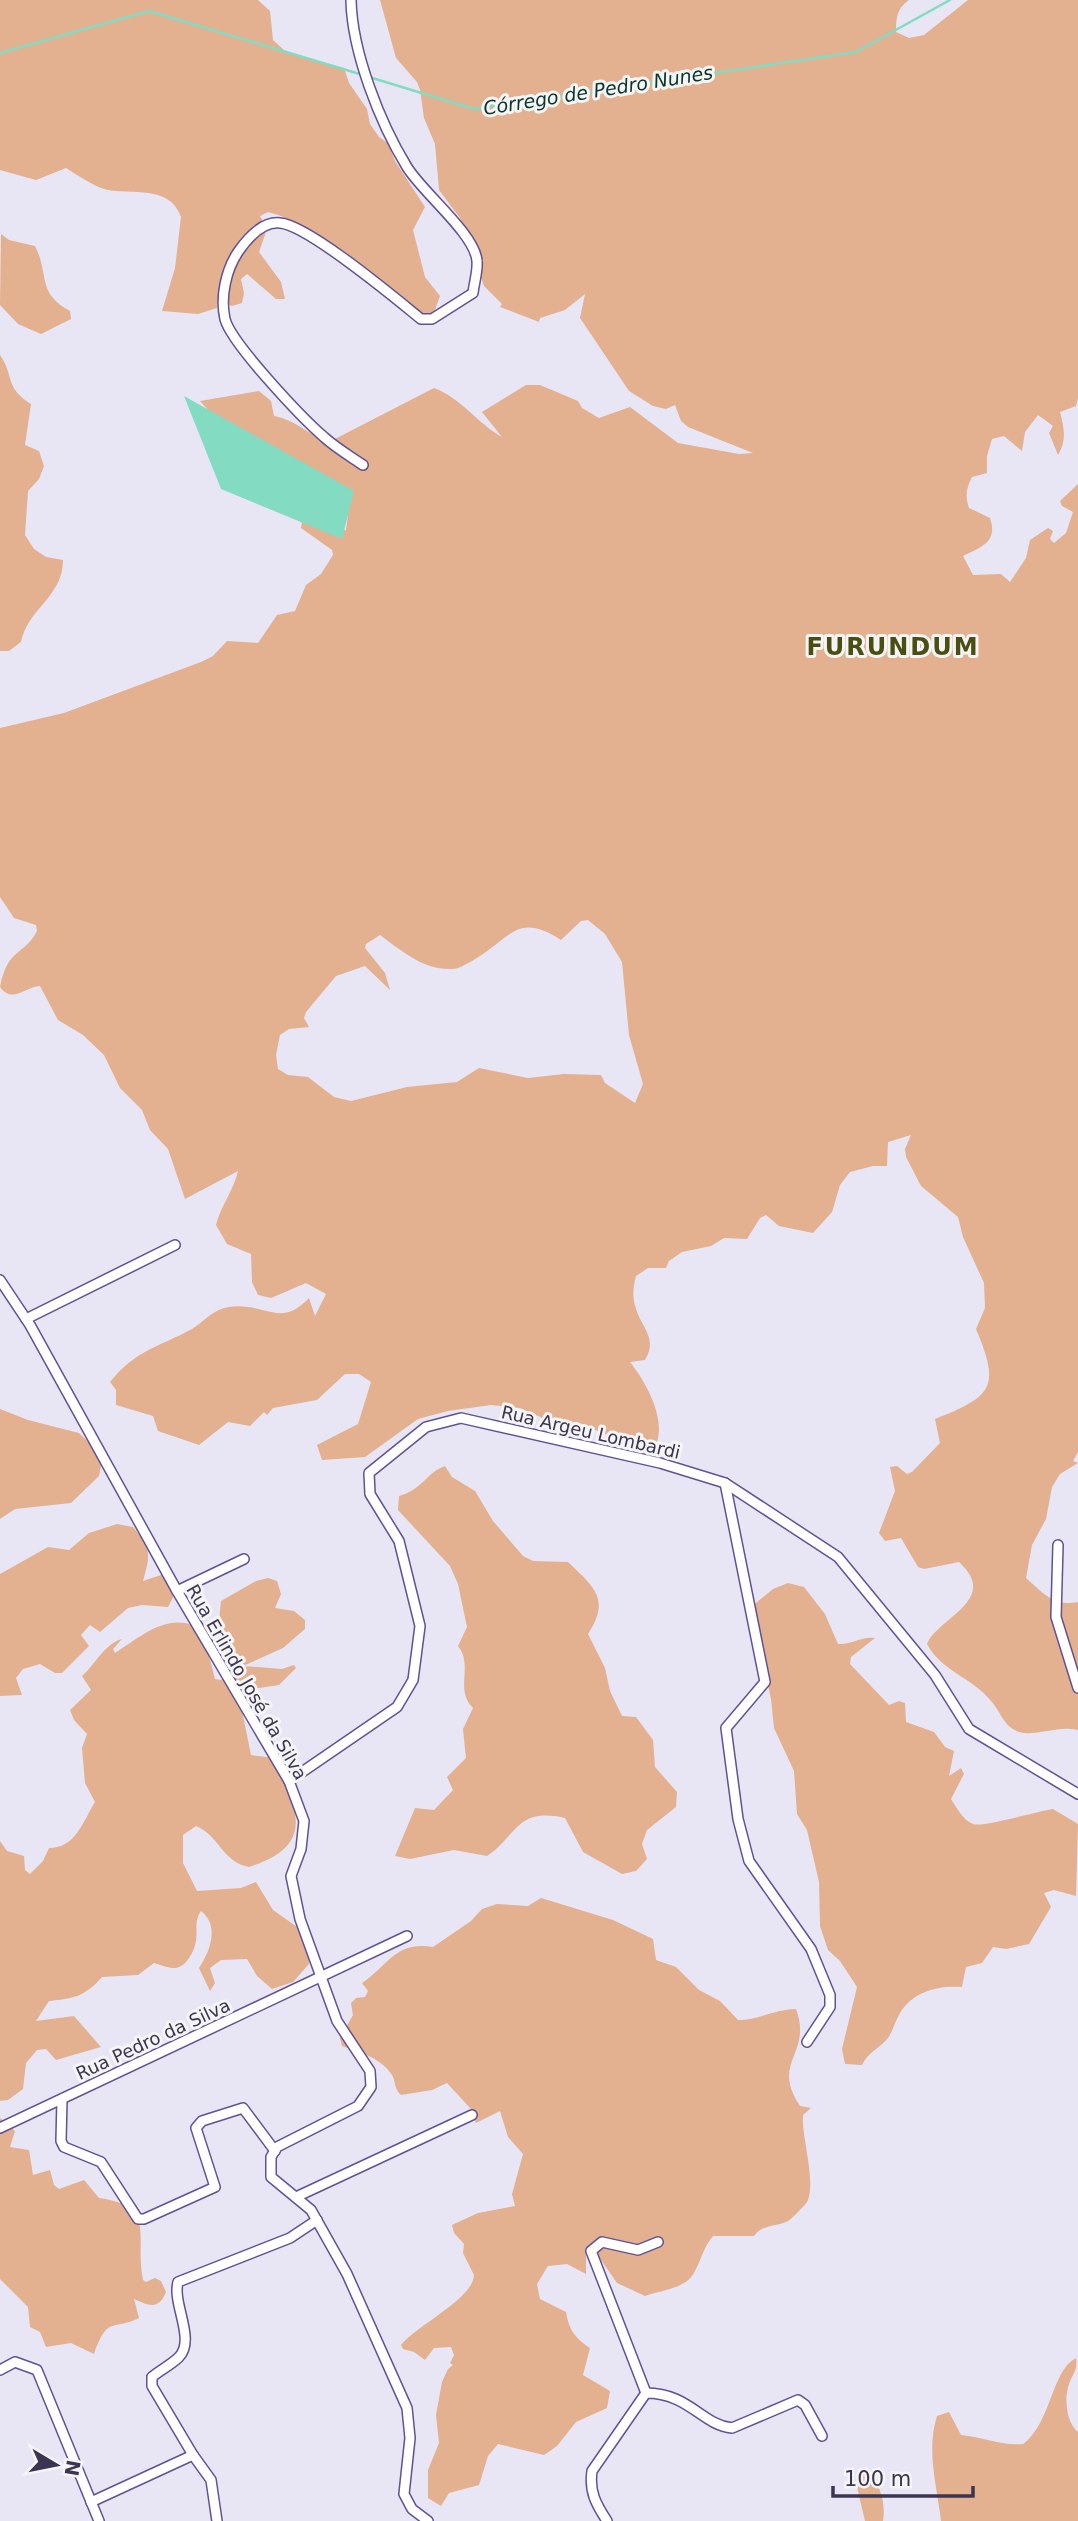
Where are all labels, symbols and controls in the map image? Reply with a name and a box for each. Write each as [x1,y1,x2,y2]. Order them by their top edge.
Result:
water label: Córrego de Pedro Nunes [482,61,715,119]
district label: FURUNDUM [806,633,980,661]
street label: Rua Argeu Lombardi [499,1401,683,1463]
street label: Rua Erlindo José da Silva [182,1581,312,1783]
street label: Rua Pedro da Silva [73,1994,233,2084]
north arrow [21,2430,91,2500]
scale bar [833,2454,973,2498]
text: N [61,2458,85,2478]
text: 100 m [844,2467,911,2491]

